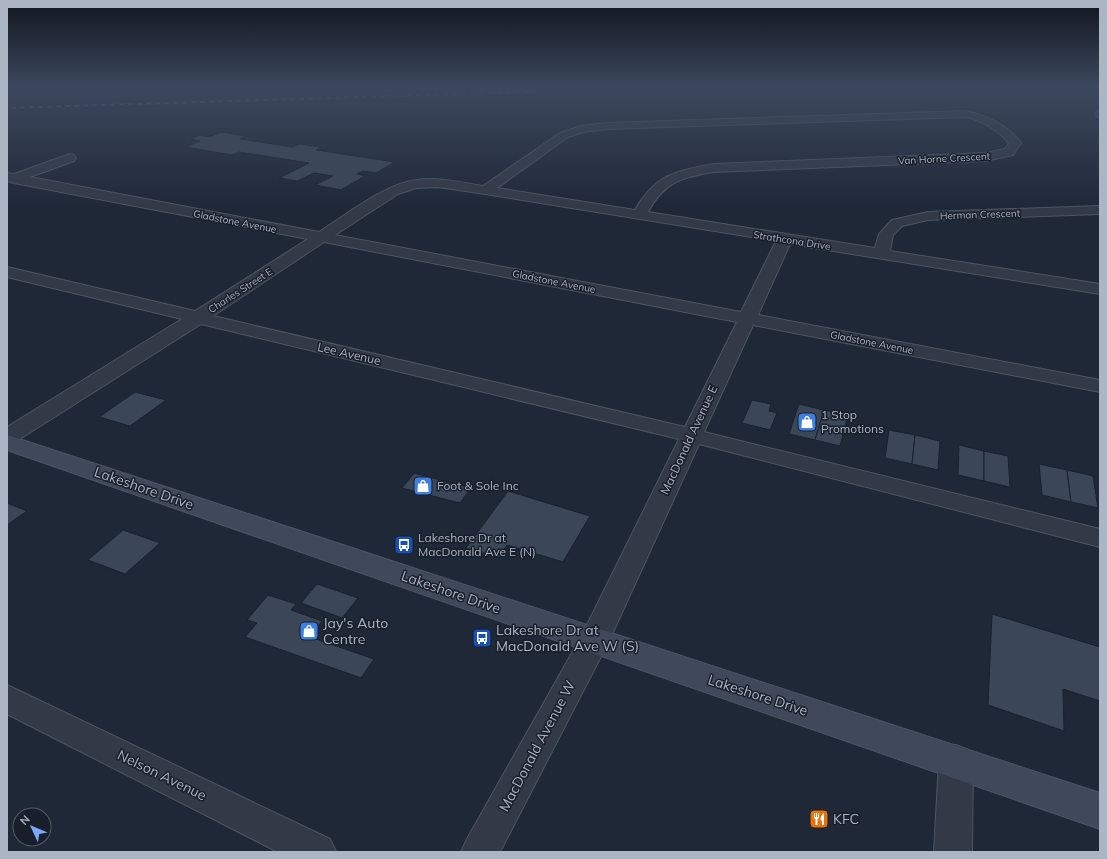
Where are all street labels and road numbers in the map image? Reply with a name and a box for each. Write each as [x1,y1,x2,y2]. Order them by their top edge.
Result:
street label: Van Horne Crescent [898,150,991,167]
street label: Gladstone Avenue [192,207,278,236]
street label: Herman Crescent [940,207,1021,222]
street label: Strathcona Drive [752,228,831,253]
street label: Charles Street E [206,265,275,316]
street label: Gladstone Avenue [511,267,597,296]
street label: Gladstone Avenue [829,328,915,357]
street label: Lee Avenue [316,339,382,368]
street label: MacDonald Avenue E [657,383,720,497]
street label: Lakeshore Drive [92,463,196,513]
street label: Lakeshore Drive [399,567,503,617]
street label: Lakeshore Drive [706,670,810,720]
street label: MacDonald Avenue W [495,677,579,815]
street label: Nelson Avenue [114,746,210,804]

